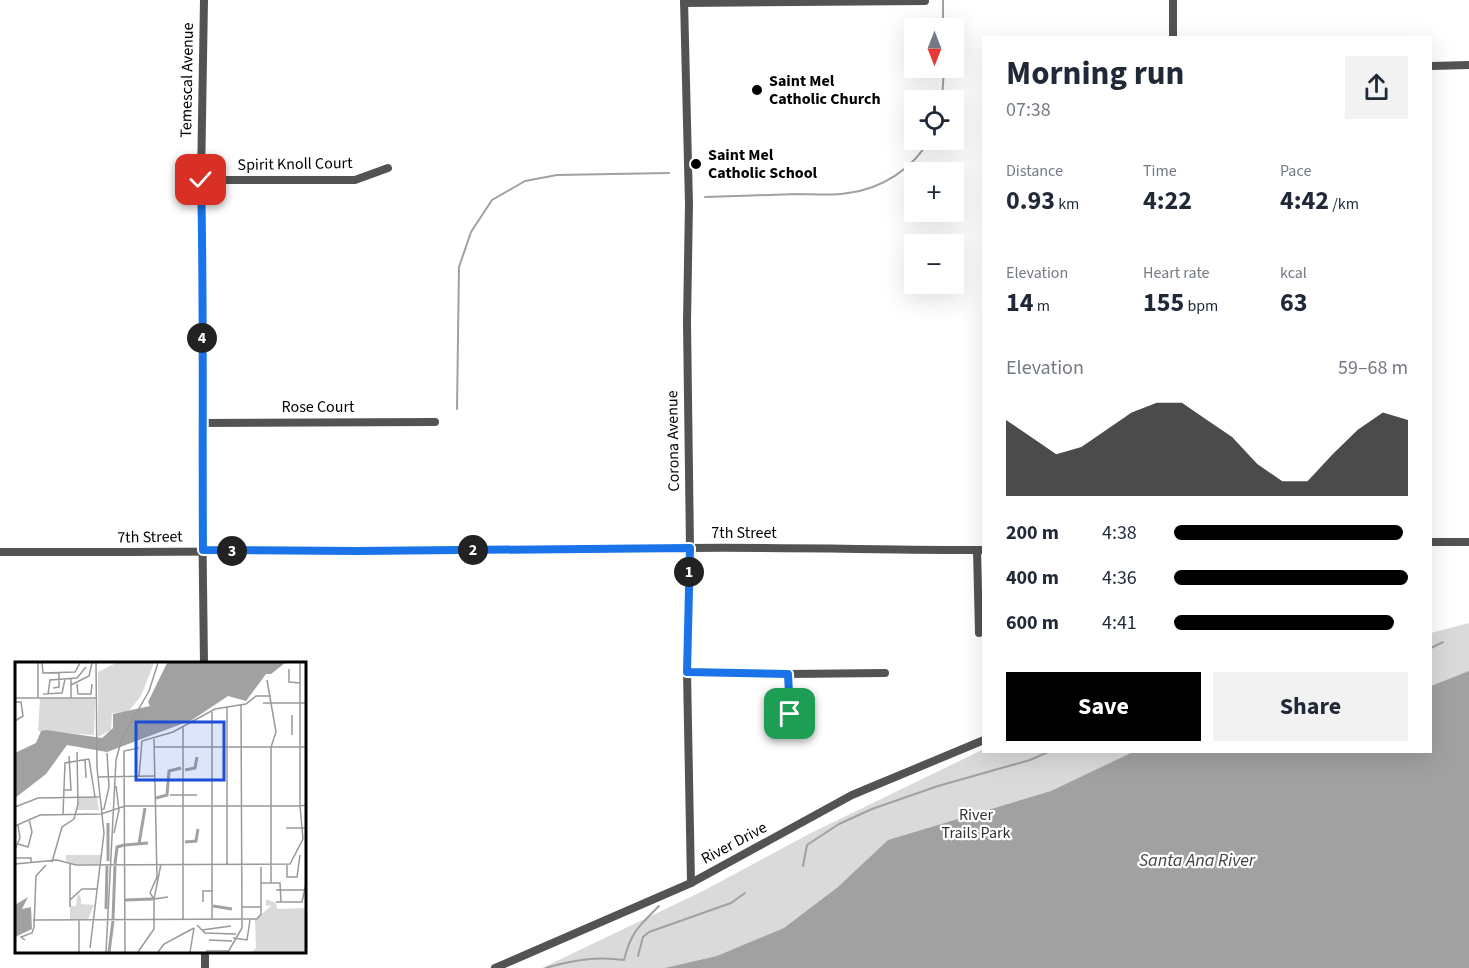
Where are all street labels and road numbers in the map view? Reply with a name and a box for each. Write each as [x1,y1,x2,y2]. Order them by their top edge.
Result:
street label: Temescal Avenue [175,22,199,138]
street label: Spirit Knoll Court [237,152,353,176]
street label: Corona Avenue [661,390,685,492]
street label: Rose Court [282,396,355,418]
street label: 7th Street [711,522,777,544]
street label: 7th Street [117,525,183,549]
street label: River Drive [697,816,771,870]

